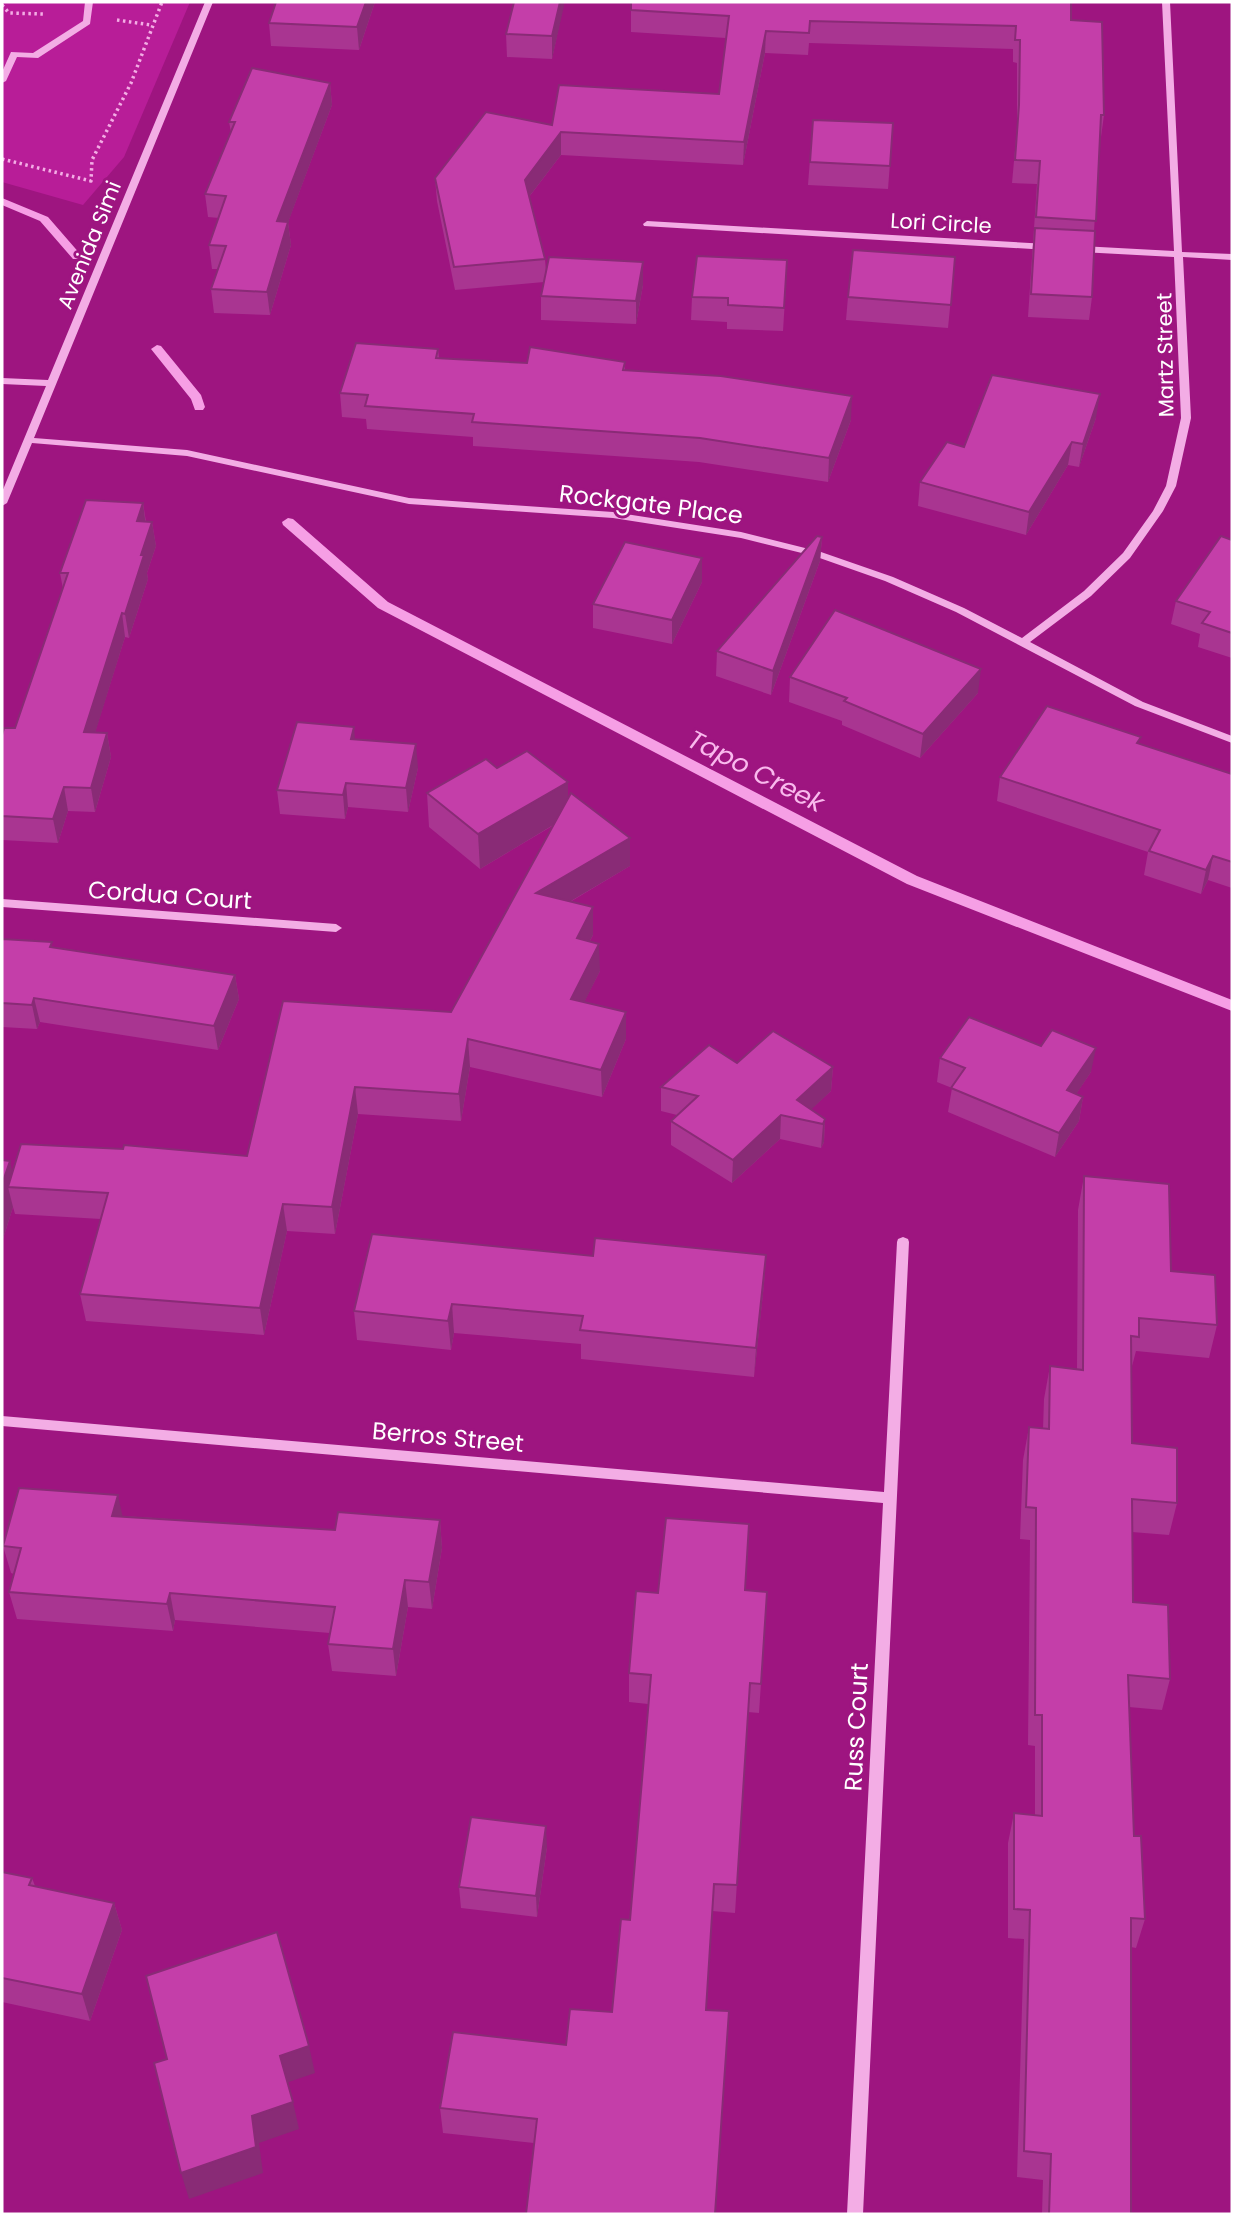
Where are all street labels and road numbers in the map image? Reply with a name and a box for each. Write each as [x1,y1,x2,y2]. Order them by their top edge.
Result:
street label: Avenida Simi [50,177,128,313]
street label: Lori Circle [890,206,992,240]
street label: Martz Street [1149,293,1181,417]
street label: Rockgate Place [557,476,745,532]
street label: Cordua Court [87,873,253,917]
street label: Berros Street [371,1414,525,1460]
street label: Russ Court [836,1662,876,1792]

